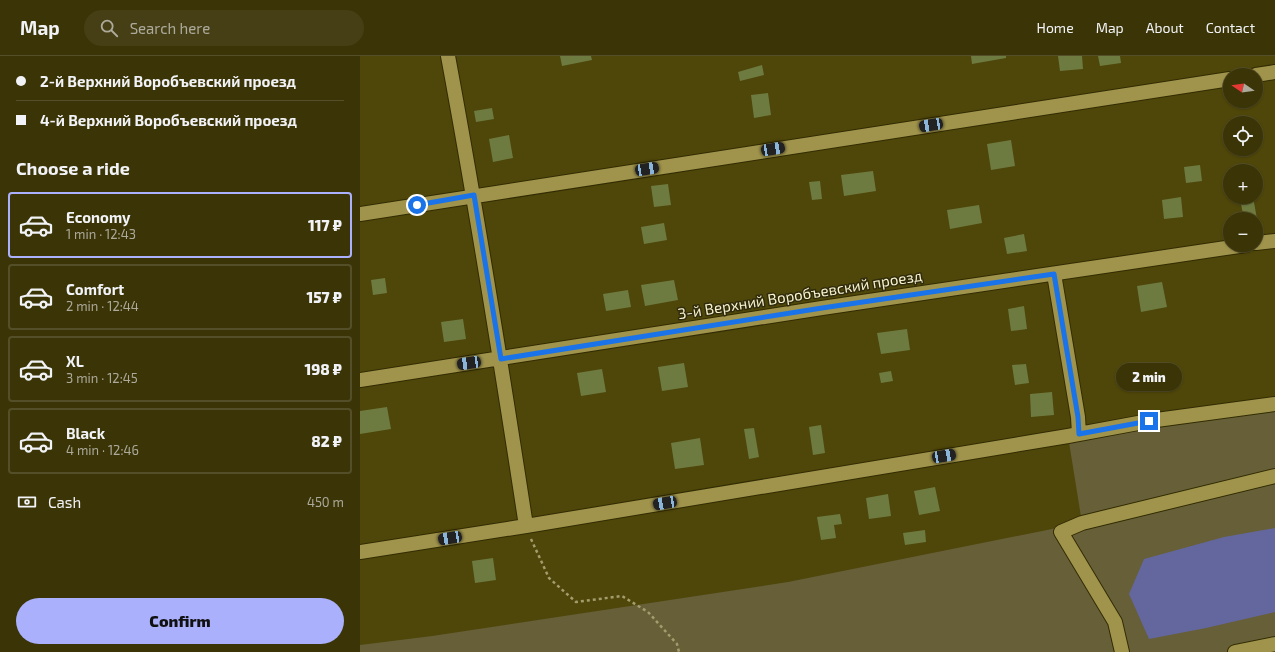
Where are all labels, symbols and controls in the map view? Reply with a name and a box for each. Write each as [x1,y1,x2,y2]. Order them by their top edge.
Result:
search box [84,10,364,46]
text: Map [20,16,60,39]
icon: search [98,17,120,39]
text: Search here [130,19,210,37]
text: Home [1037,19,1074,36]
text: Map [1096,19,1124,36]
text: About [1146,19,1184,36]
text: Contact [1206,19,1255,36]
north arrow [1223,68,1263,108]
map controls [1223,68,1263,252]
text: 2-й Верхний Воробъевский проезд [40,72,296,90]
text: 4-й Верхний Воробъевский проезд [40,111,297,129]
button: locate [1223,116,1263,156]
car [918,117,944,133]
car [760,141,786,157]
text: Choose a ride [16,157,130,179]
car [634,161,660,177]
button: + [1223,164,1263,204]
route start [408,196,426,214]
icon: car [18,207,54,243]
text: Economy [66,208,131,226]
button: − [1223,212,1263,252]
text: 117 ₽ [308,216,342,234]
text: 1 min · 12:43 [66,226,136,242]
street label: 3-й Верхний Воробъевский проезд [676,266,924,322]
icon: car [18,279,54,315]
text: Comfort [66,280,124,298]
text: 157 ₽ [306,288,342,306]
text: 2 min · 12:44 [66,298,139,314]
icon: car [18,351,54,387]
text: XL [66,352,84,370]
car [456,355,482,371]
text: 198 ₽ [304,360,342,378]
callout: 2 min [1116,363,1182,391]
text: 2 min [1132,369,1166,385]
text: 3 min · 12:45 [66,370,138,386]
route end [1140,412,1158,430]
icon: car [18,423,54,459]
text: Black [66,424,105,442]
text: 82 ₽ [311,432,342,450]
text: 4 min · 12:46 [66,442,139,458]
car [931,448,957,464]
icon: cash [16,491,38,513]
text: Cash [48,493,81,511]
text: 450 m [307,494,344,510]
car [652,495,678,511]
car [437,530,463,546]
button: Confirm [16,598,344,644]

